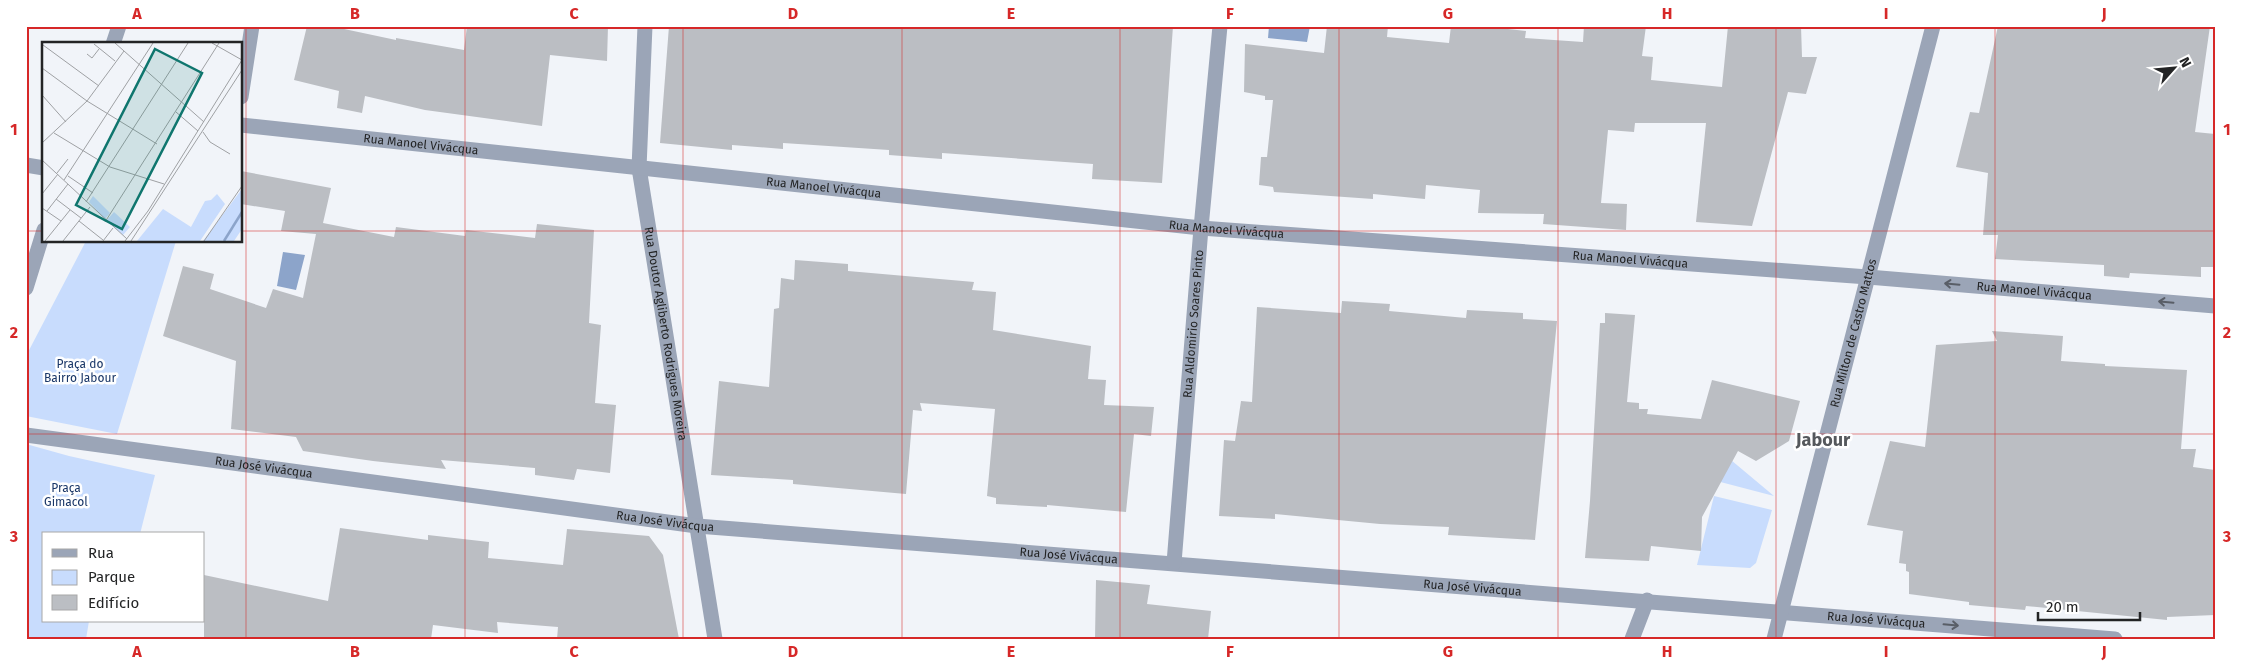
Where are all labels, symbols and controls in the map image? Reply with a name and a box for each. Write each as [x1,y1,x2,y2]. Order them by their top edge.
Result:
text: A [131,4,142,23]
text: B [350,4,360,23]
text: C [569,4,579,23]
text: D [788,4,798,23]
text: E [1007,4,1015,23]
text: F [1226,4,1234,23]
text: G [1443,4,1453,23]
text: H [1662,4,1672,23]
text: I [1884,4,1888,23]
text: J [2100,4,2107,23]
inset map [42,42,242,242]
north arrow [2148,42,2198,92]
text: N [2175,54,2195,70]
text: 1 [10,120,18,139]
text: 1 [2223,120,2231,139]
street label: Rua Manoel Vivácqua [363,131,479,157]
street label: Rua Manoel Vivácqua [765,174,882,201]
street label: Rua Manoel Vivácqua [1168,218,1285,241]
street label: Rua Doutor Agliberto Rodrigues Moreira [642,226,690,442]
street label: Rua Manoel Vivácqua [1572,248,1689,271]
street label: Rua Aldomirio Soares Pinto [1180,249,1206,398]
street label: Rua Milton de Castro Mattos [1827,257,1879,409]
street label: Rua Manoel Vivácqua [1976,279,2092,303]
one-way arrow [1944,280,1960,289]
one-way arrow [2158,298,2174,307]
text: 2 [10,323,18,342]
text: 2 [2223,323,2231,342]
park label: Praça do Bairro Jabour [44,357,116,385]
district label: Jabour [1795,429,1851,451]
street label: Rua José Vivácqua [214,454,314,481]
park label: Praça Gimacol [44,481,88,509]
street label: Rua José Vivácqua [615,508,715,534]
text: 3 [9,527,18,546]
text: 3 [2222,527,2231,546]
legend [42,532,205,622]
text: Rua [88,544,114,562]
street label: Rua José Vivácqua [1019,545,1118,567]
text: Parque [88,568,135,586]
street label: Rua José Vivácqua [1423,577,1522,599]
scale bar [2038,590,2141,622]
text: Edifício [88,594,139,612]
text: 20 m [2046,598,2079,616]
street label: Rua José Vivácqua [1826,609,1926,631]
one-way arrow [1943,620,1959,630]
text: A [131,642,142,661]
text: B [350,642,360,661]
text: C [569,642,579,661]
text: D [788,642,798,661]
text: E [1007,642,1015,661]
text: F [1226,642,1234,661]
text: G [1443,642,1453,661]
text: H [1662,642,1672,661]
text: I [1884,642,1888,661]
text: J [2100,642,2107,661]

